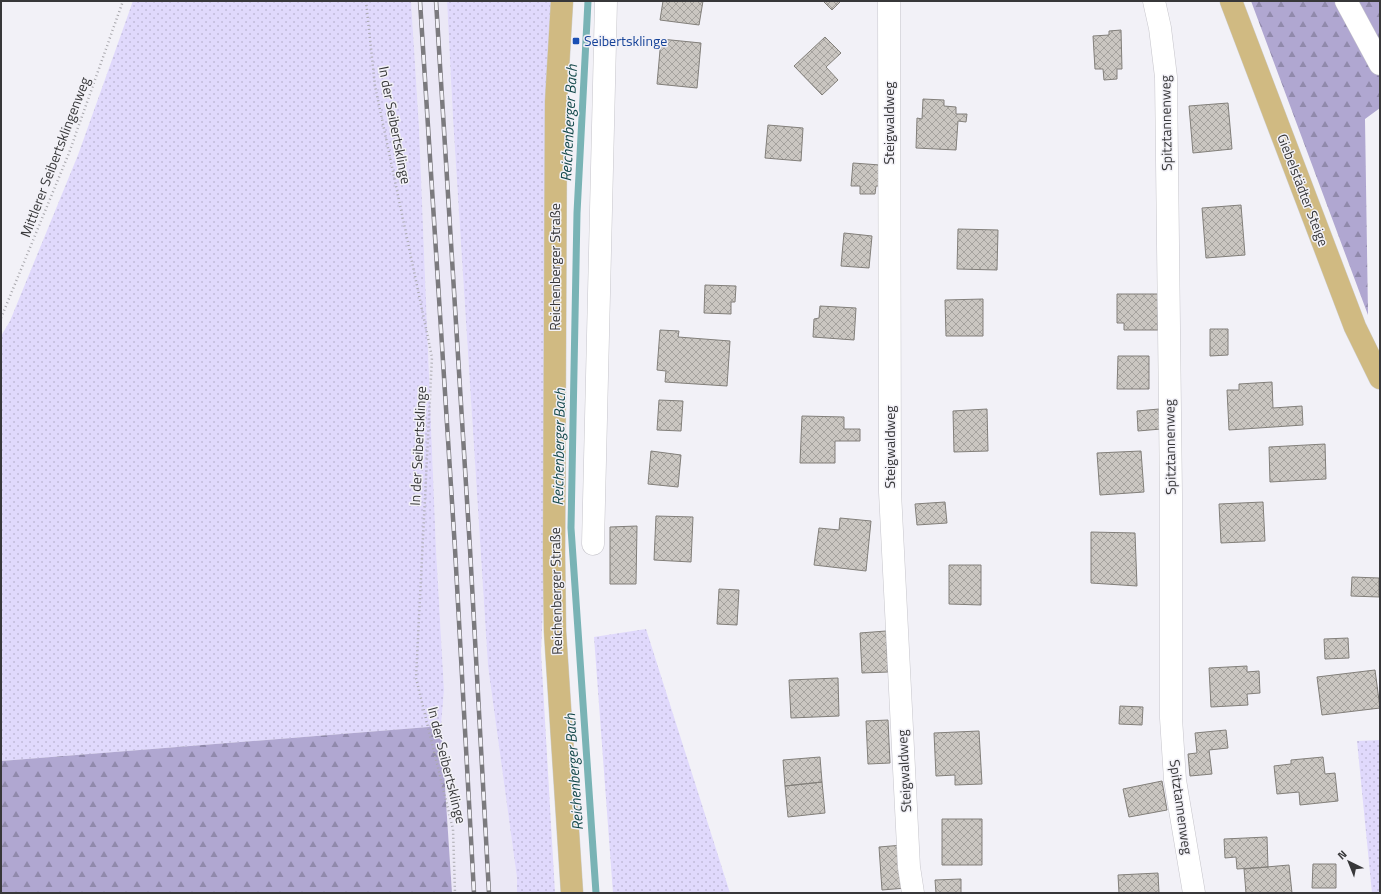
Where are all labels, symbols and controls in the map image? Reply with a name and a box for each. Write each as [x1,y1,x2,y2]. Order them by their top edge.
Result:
place label: Seibertsklinge [584,30,667,51]
marker: Seibertsklinge [571,36,581,46]
water label: Reichenberger Bach [554,63,583,182]
street label: In der Seibertsklinge [374,64,417,186]
street label: Mittlerer Seibertsklingenweg [14,74,95,240]
street label: Spitztannenweg [1154,75,1177,171]
street label: Steigwaldweg [878,82,899,164]
street label: Giebelstädter Steige [1272,131,1335,249]
street label: Reichenberger Straße [544,203,565,331]
street label: In der Seibertsklinge [404,386,431,506]
water label: Reichenberger Bach [546,388,571,506]
street label: Spitztannenweg [1158,399,1181,495]
street label: Steigwaldweg [879,406,900,488]
street label: Reichenberger Straße [544,527,567,655]
street label: In der Seibertsklinge [423,704,472,825]
water label: Reichenberger Bach [558,712,589,831]
street label: Steigwaldweg [891,729,916,813]
street label: Spitztannenweg [1164,758,1199,856]
north arrow [1329,842,1369,882]
text: N [1334,846,1350,863]

